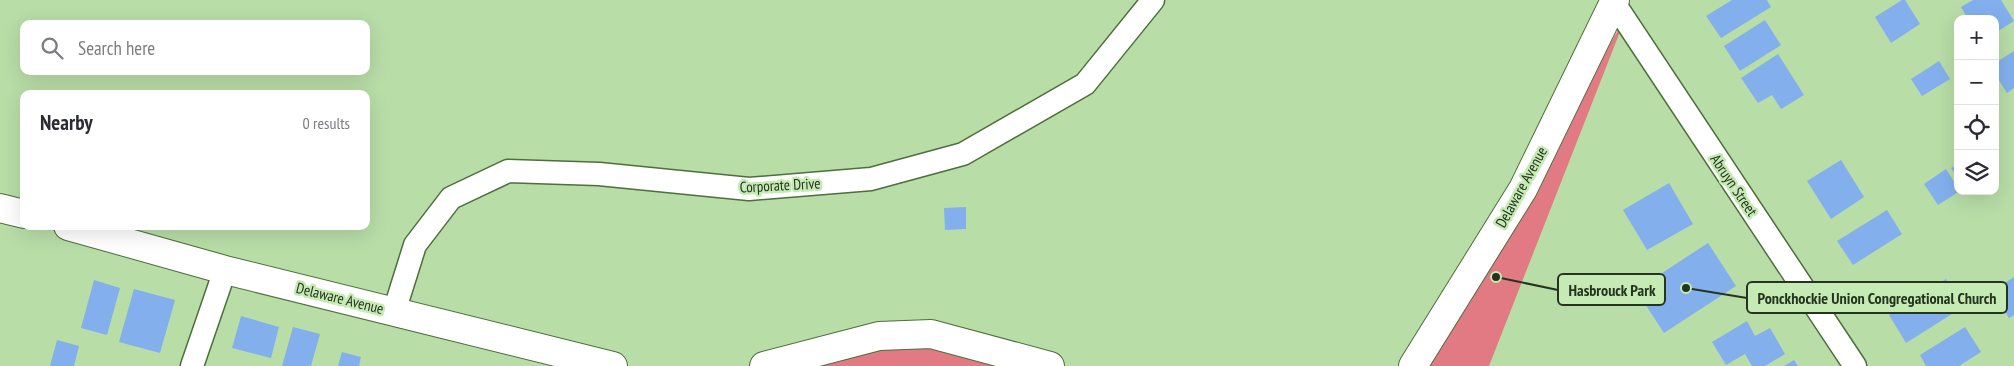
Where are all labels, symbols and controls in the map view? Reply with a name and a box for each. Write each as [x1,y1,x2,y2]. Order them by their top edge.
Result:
map controls [1954,15,1999,195]
button: + [1954,15,1999,60]
search box [20,20,370,75]
icon: search [38,34,66,62]
text: Search here [78,36,155,60]
button: − [1954,60,1999,105]
button: locate [1954,105,1999,150]
text: Nearby [40,109,93,136]
text: 0 results [303,113,350,133]
street label: Delaware Avenue [1491,143,1551,231]
street label: Abruyn Street [1706,150,1762,220]
button: layers [1954,150,1999,195]
street label: Corporate Drive [739,173,821,197]
callout: Hasbrouck Park [1558,274,1665,305]
street label: Delaware Avenue [294,278,386,318]
text: Hasbrouck Park [1569,280,1656,300]
callout: Ponckhockie Union Congregational Church [1747,282,2007,313]
text: Ponckhockie Union Congregational Church [1757,288,1997,308]

